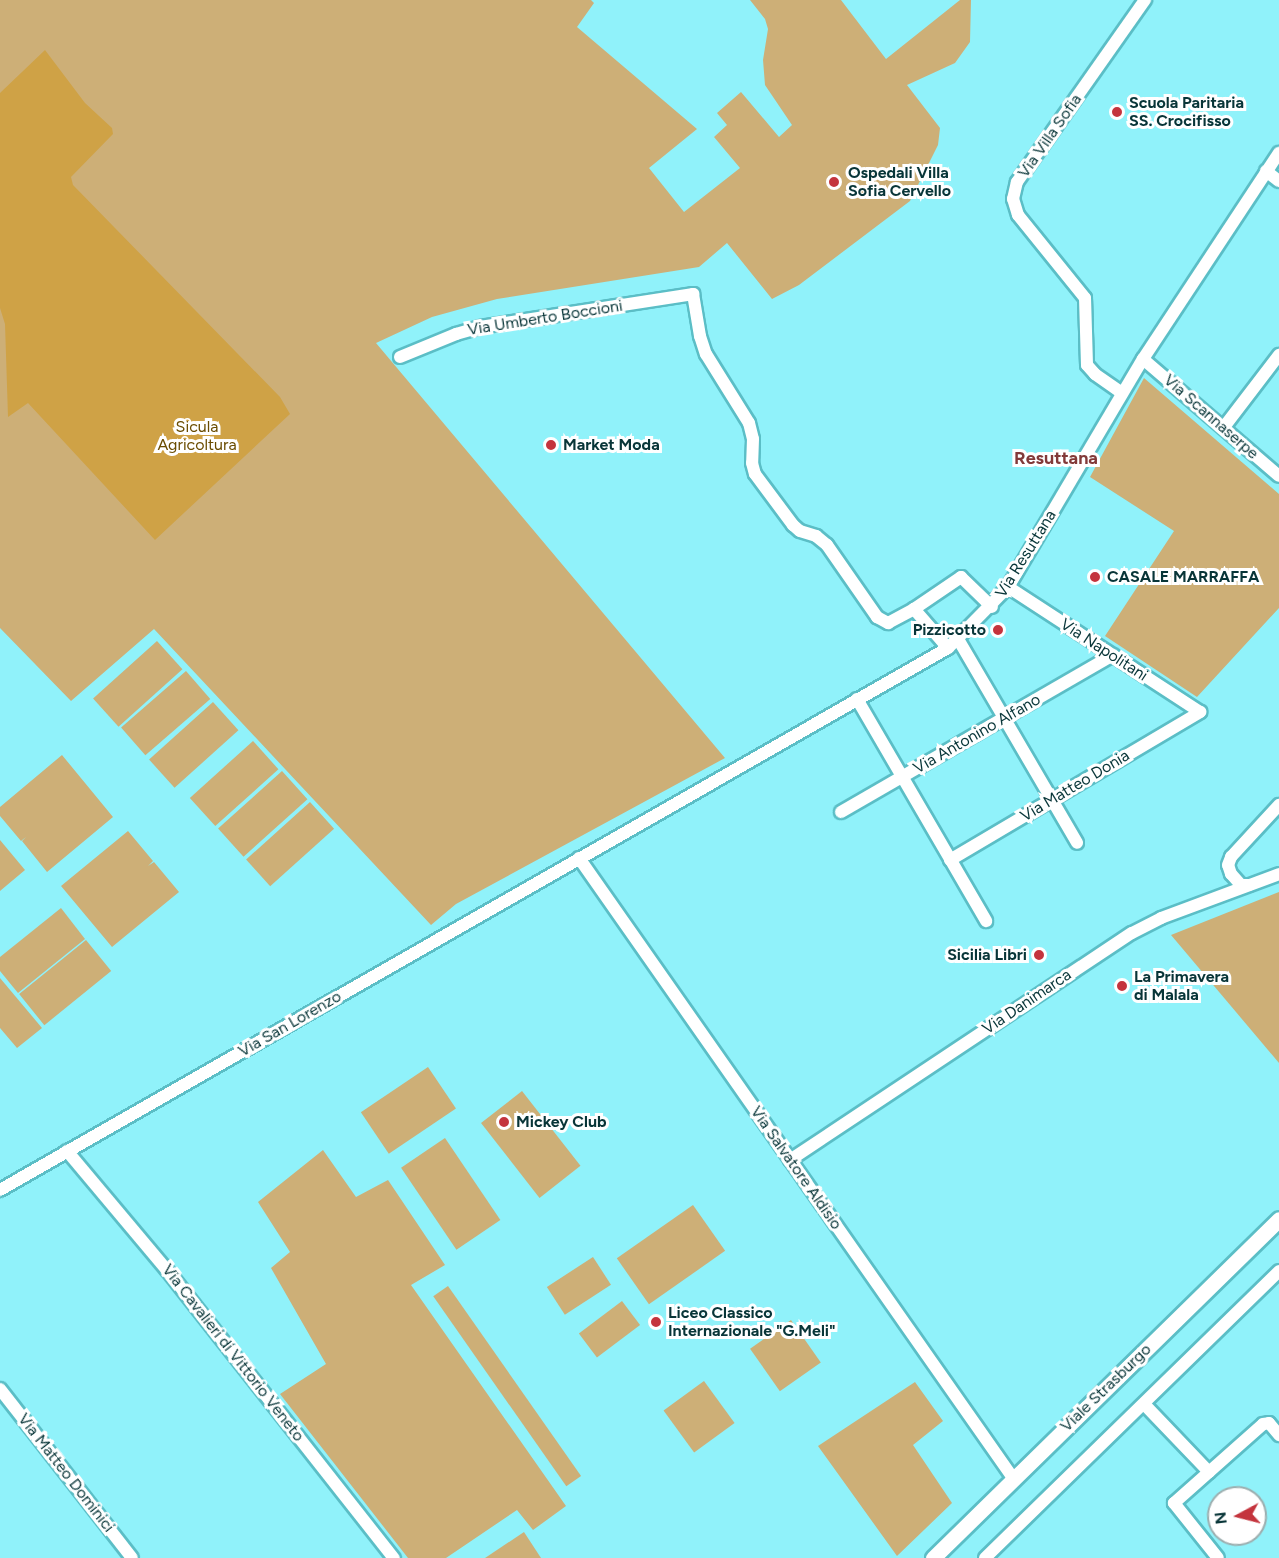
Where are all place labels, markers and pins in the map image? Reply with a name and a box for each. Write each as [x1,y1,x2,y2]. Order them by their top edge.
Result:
place label: Scuola Paritaria SS. Crocifisso [1129,93,1244,131]
marker: Scuola Paritaria SS. Crocifisso [1110,105,1124,119]
place label: Ospedali Villa Sofia Cervello [848,163,951,201]
marker: Ospedali Villa Sofia Cervello [825,173,843,191]
place label: Market Moda [563,435,660,455]
marker: Market Moda [544,438,558,452]
place label: CASALE MARRAFFA [1107,567,1259,587]
marker: CASALE MARRAFFA [1088,570,1102,584]
place label: Pizzicotto [913,620,986,640]
marker: Pizzicotto [991,623,1005,637]
place label: Sicilia Libri [947,945,1027,965]
marker: Sicilia Libri [1032,948,1046,962]
place label: La Primavera di Malala [1134,967,1229,1005]
marker: La Primavera di Malala [1115,979,1129,993]
place label: Mickey Club [516,1112,607,1132]
marker: Mickey Club [497,1115,511,1129]
place label: Liceo Classico Internazionale "G.Meli" [668,1303,836,1341]
marker: Liceo Classico Internazionale "G.Meli" [649,1315,663,1329]

